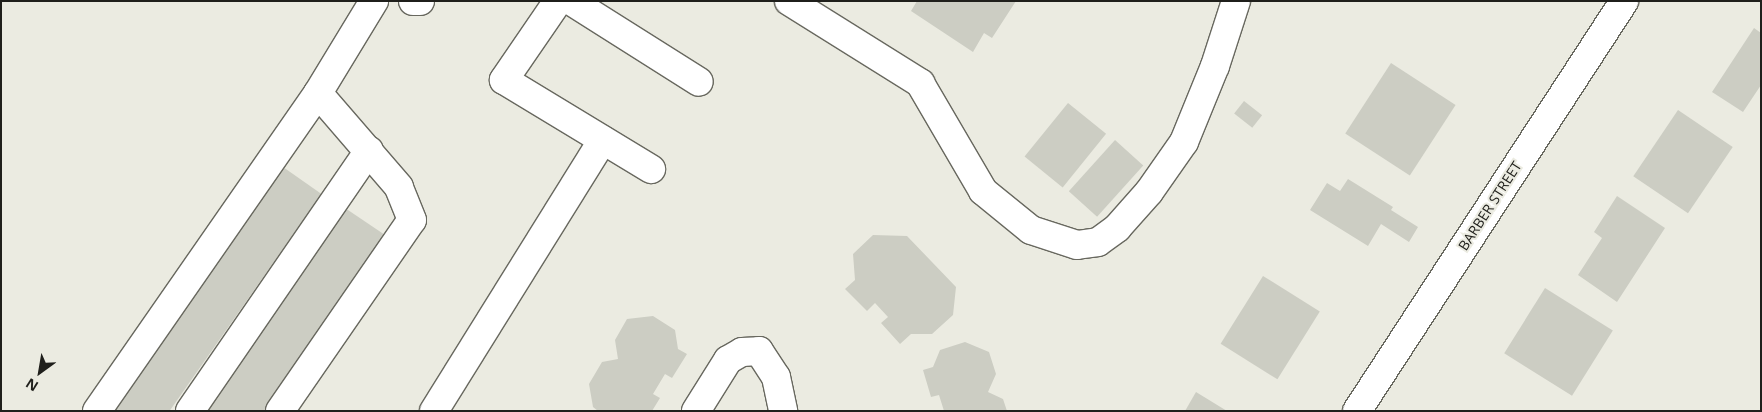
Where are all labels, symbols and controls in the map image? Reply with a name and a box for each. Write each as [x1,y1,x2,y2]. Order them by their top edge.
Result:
street label: BARBER STREET [1455,158,1525,254]
north arrow [15,347,65,397]
text: N [22,374,42,396]

